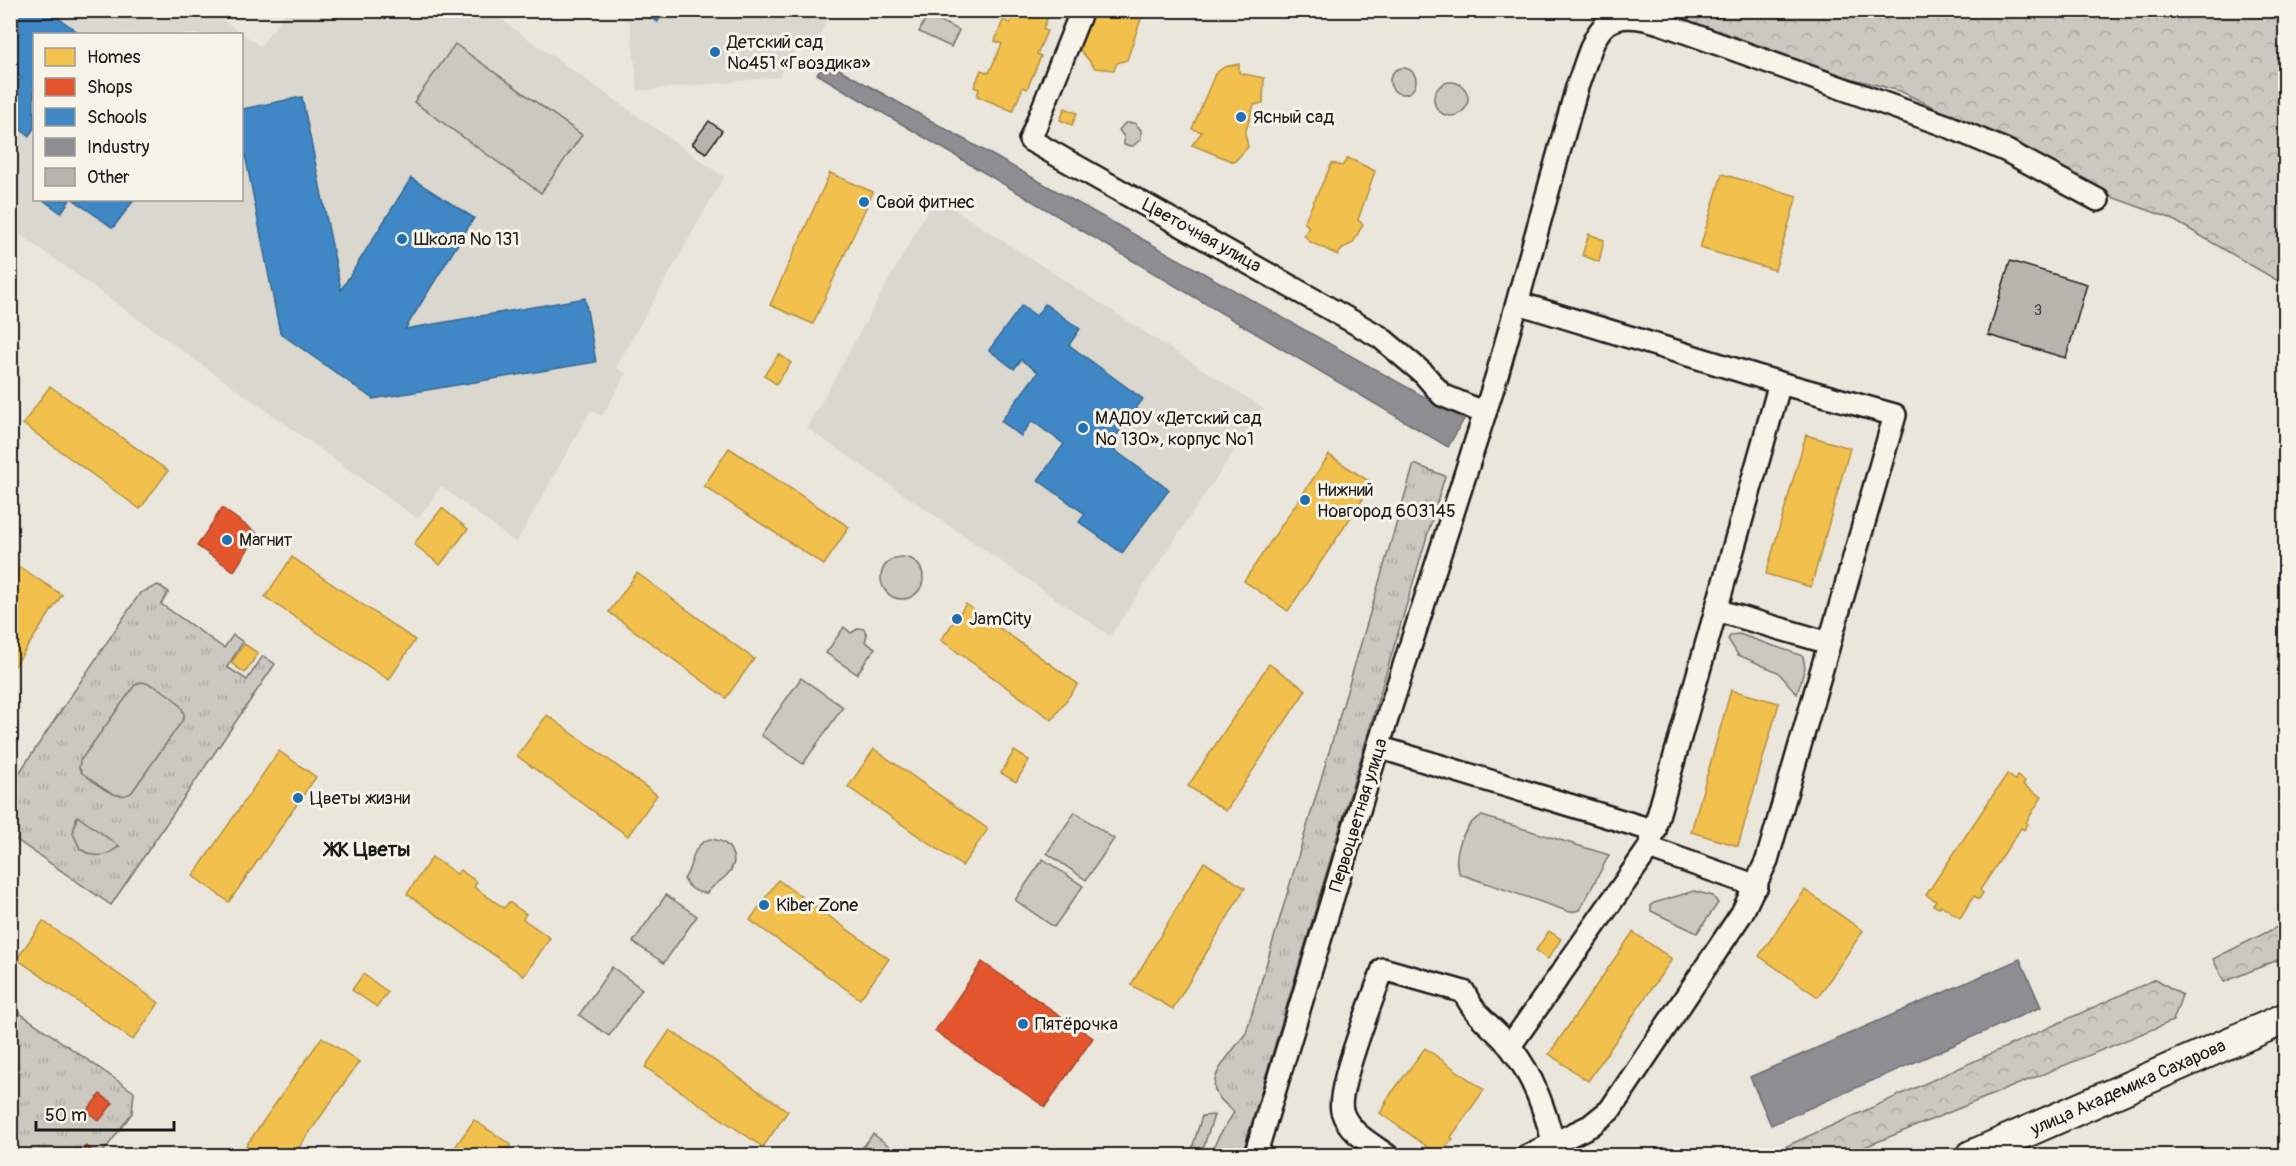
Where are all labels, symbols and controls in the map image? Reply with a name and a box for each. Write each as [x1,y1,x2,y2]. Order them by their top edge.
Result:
place label: Детский сад №451 «Гвоздика» [726,31,870,75]
legend [33,33,243,201]
marker: Детский сад №451 «Гвоздика» [708,45,722,59]
text: Homes [87,46,140,69]
text: Shops [87,76,132,99]
text: Schools [87,106,147,129]
place label: Ясный сад [1253,106,1334,129]
marker: Ясный сад [1234,110,1248,124]
text: Industry [87,136,150,159]
text: Other [87,166,130,189]
place label: Свой фитнес [876,191,975,214]
street label: Цветочная улица [1138,193,1265,278]
marker: Свой фитнес [857,195,871,209]
place label: Школа № 131 [414,228,519,251]
marker: Школа № 131 [395,232,409,246]
house number: 3 [2034,301,2042,320]
place label: МАДОУ «Детский сад № 130», корпус №1 [1095,407,1262,451]
marker: МАДОУ «Детский сад № 130», корпус №1 [1076,421,1090,435]
place label: Нижний Новгород 603145 [1317,479,1456,523]
marker: Нижний Новгород 603145 [1298,493,1312,507]
place label: Магнит [239,529,292,552]
marker: Магнит [220,533,234,547]
place label: JamCity [969,608,1032,631]
marker: JamCity [950,612,964,626]
street label: Первоцветная улица [1324,736,1393,895]
place label: Цветы жизни [310,787,410,810]
marker: Цветы жизни [291,791,305,805]
district label: ЖК Цветы [323,837,410,862]
place label: Kiber Zone [776,894,858,917]
marker: Kiber Zone [757,898,771,912]
place label: Пятёрочка [1035,1013,1118,1036]
marker: Пятёрочка [1016,1017,1030,1031]
street label: улица Академика Сахарова [2026,1034,2229,1141]
scale bar [36,1094,174,1132]
text: 50 m [45,1104,87,1127]

